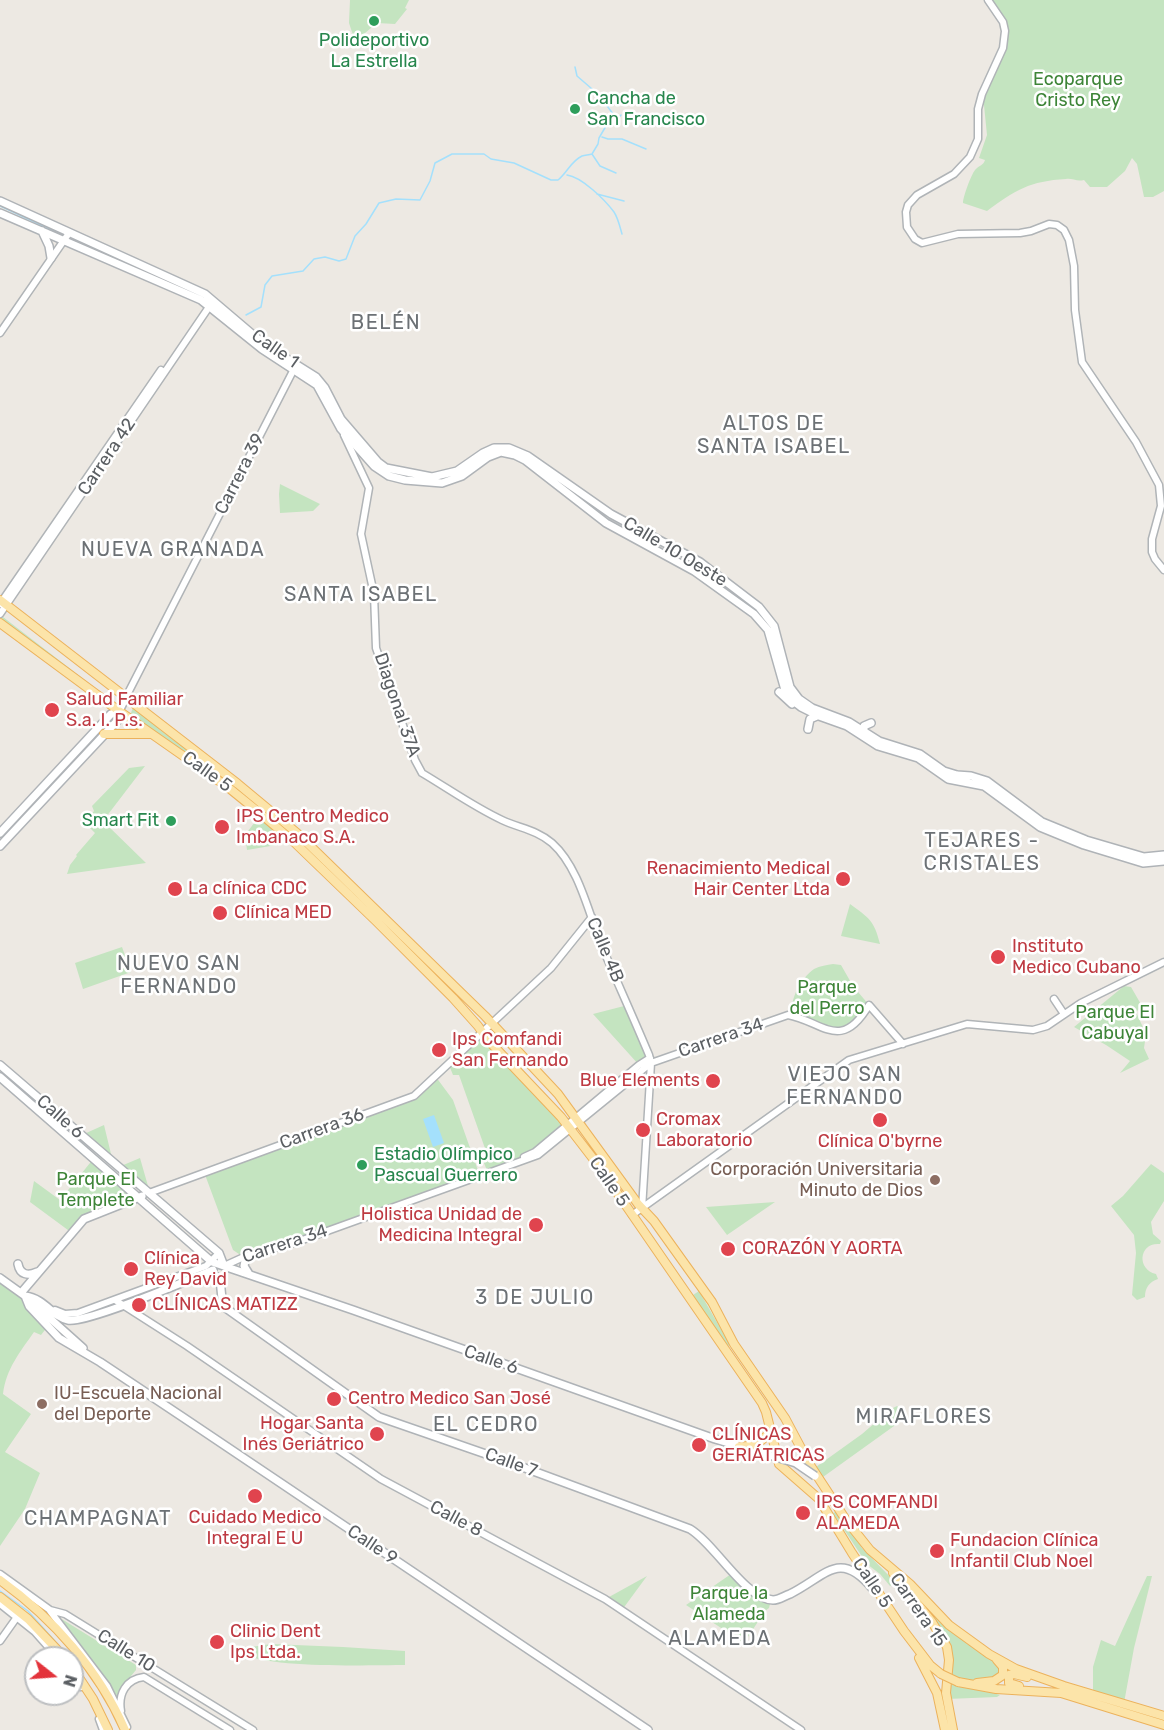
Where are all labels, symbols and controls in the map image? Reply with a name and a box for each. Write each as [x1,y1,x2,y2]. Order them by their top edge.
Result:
marker: Polideportivo La Estrella [367,14,381,28]
place label: Polideportivo La Estrella [319,30,429,72]
park label: Ecoparque Cristo Rey [1033,69,1123,112]
place label: Cancha de San Francisco [587,88,705,130]
marker: Cancha de San Francisco [568,102,582,116]
district label: BELÉN [351,311,421,335]
street label: Calle 1 [247,325,303,373]
district label: ALTOS DE SANTA ISABEL [697,412,851,459]
street label: Carrera 42 [73,414,141,500]
street label: Carrera 39 [210,430,270,518]
street label: Calle 10 Oeste [619,513,731,591]
district label: NUEVA GRANADA [81,538,265,562]
district label: SANTA ISABEL [284,583,438,607]
street label: Diagonal 37A [369,650,425,760]
place label: Salud Familiar S.a. I. P.s. [66,689,183,732]
marker: Salud Familiar S.a. I. P.s. [43,701,61,719]
street label: Calle 5 [178,747,236,797]
place label: IPS Centro Medico Imbanaco S.A. [236,806,389,848]
place label: Smart Fit [82,810,159,832]
marker: Smart Fit [164,814,178,828]
marker: IPS Centro Medico Imbanaco S.A. [213,818,231,836]
district label: TEJARES - CRISTALES [924,829,1040,876]
place label: Renacimiento Medical Hair Center Ltda [646,858,830,900]
marker: Renacimiento Medical Hair Center Ltda [834,870,852,888]
place label: La clínica CDC [188,878,307,900]
marker: La clínica CDC [166,880,184,898]
place label: Clínica MED [234,902,332,924]
marker: Clínica MED [211,904,229,922]
street label: Calle 4B [582,914,628,986]
place label: Instituto Medico Cubano [1012,936,1141,978]
marker: Instituto Medico Cubano [989,948,1007,966]
district label: NUEVO SAN FERNANDO [117,952,241,999]
park label: Parque del Perro [790,977,864,1020]
park label: Parque El Cabuyal [1075,1002,1155,1044]
street label: Carrera 34 [676,1013,766,1063]
place label: Ips Comfandi San Fernando [452,1029,568,1072]
marker: Ips Comfandi San Fernando [430,1041,448,1059]
district label: VIEJO SAN FERNANDO [786,1063,904,1110]
place label: Blue Elements [580,1070,700,1092]
marker: Blue Elements [704,1072,722,1090]
street label: Calle 6 [32,1090,88,1144]
street label: Carrera 36 [277,1104,367,1154]
place label: Cromax Laboratorio [656,1109,753,1152]
marker: Clínica O'byrne [871,1111,889,1129]
marker: Cromax Laboratorio [634,1121,652,1139]
place label: Clínica O'byrne [818,1131,942,1153]
place label: Estadio Olímpico Pascual Guerrero [374,1144,518,1186]
street label: Calle 5 [584,1153,634,1211]
marker: Estadio Olímpico Pascual Guerrero [355,1158,369,1172]
place label: Corporación Universitaria Minuto de Dios [710,1159,923,1202]
park label: Parque El Templete [56,1169,136,1212]
marker: Corporación Universitaria Minuto de Dios [928,1173,942,1187]
place label: Holistica Unidad de Medicina Integral [361,1204,522,1246]
marker: Holistica Unidad de Medicina Integral [527,1216,545,1234]
street label: Carrera 34 [240,1220,330,1268]
place label: CORAZÓN Y AORTA [742,1238,903,1260]
marker: CORAZÓN Y AORTA [719,1240,737,1258]
place label: Clínica Rey David [144,1248,227,1290]
marker: Clínica Rey David [122,1260,140,1278]
district label: 3 DE JULIO [475,1286,595,1310]
place label: CLÍNICAS MATIZZ [152,1294,298,1316]
marker: CLÍNICAS MATIZZ [130,1296,148,1314]
street label: Calle 6 [461,1341,521,1379]
place label: IU-Escuela Nacional del Deporte [54,1383,222,1426]
place label: Centro Medico San José [348,1388,551,1410]
marker: Centro Medico San José [325,1390,343,1408]
marker: IU-Escuela Nacional del Deporte [35,1397,49,1411]
district label: MIRAFLORES [856,1405,992,1429]
place label: Hogar Santa Inés Geriátrico [243,1413,364,1456]
district label: EL CEDRO [433,1413,539,1437]
place label: CLÍNICAS GERIÁTRICAS [712,1424,825,1466]
marker: Hogar Santa Inés Geriátrico [368,1425,386,1443]
marker: CLÍNICAS GERIÁTRICAS [690,1436,708,1454]
street label: Calle 7 [482,1444,540,1482]
marker: Cuidado Medico Integral E U [246,1487,264,1505]
place label: IPS COMFANDI ALAMEDA [816,1492,938,1534]
street label: Calle 8 [426,1496,486,1542]
marker: IPS COMFANDI ALAMEDA [794,1504,812,1522]
district label: CHAMPAGNAT [24,1507,172,1531]
place label: Cuidado Medico Integral E U [189,1507,321,1550]
street label: Calle 9 [343,1520,401,1570]
place label: Fundacion Clínica Infantil Club Noel [950,1530,1099,1572]
marker: Fundacion Clínica Infantil Club Noel [928,1542,946,1560]
street label: Calle 5 [847,1554,897,1612]
street label: Carrera 15 [885,1569,951,1651]
park label: Parque la Alameda [690,1583,768,1626]
place label: Clinic Dent Ips Ltda. [230,1621,321,1664]
street label: Calle 10 [93,1625,159,1677]
district label: ALAMEDA [668,1627,772,1651]
marker: Clinic Dent Ips Ltda. [208,1633,226,1651]
north arrow [24,1646,84,1706]
text: N [59,1673,81,1689]

